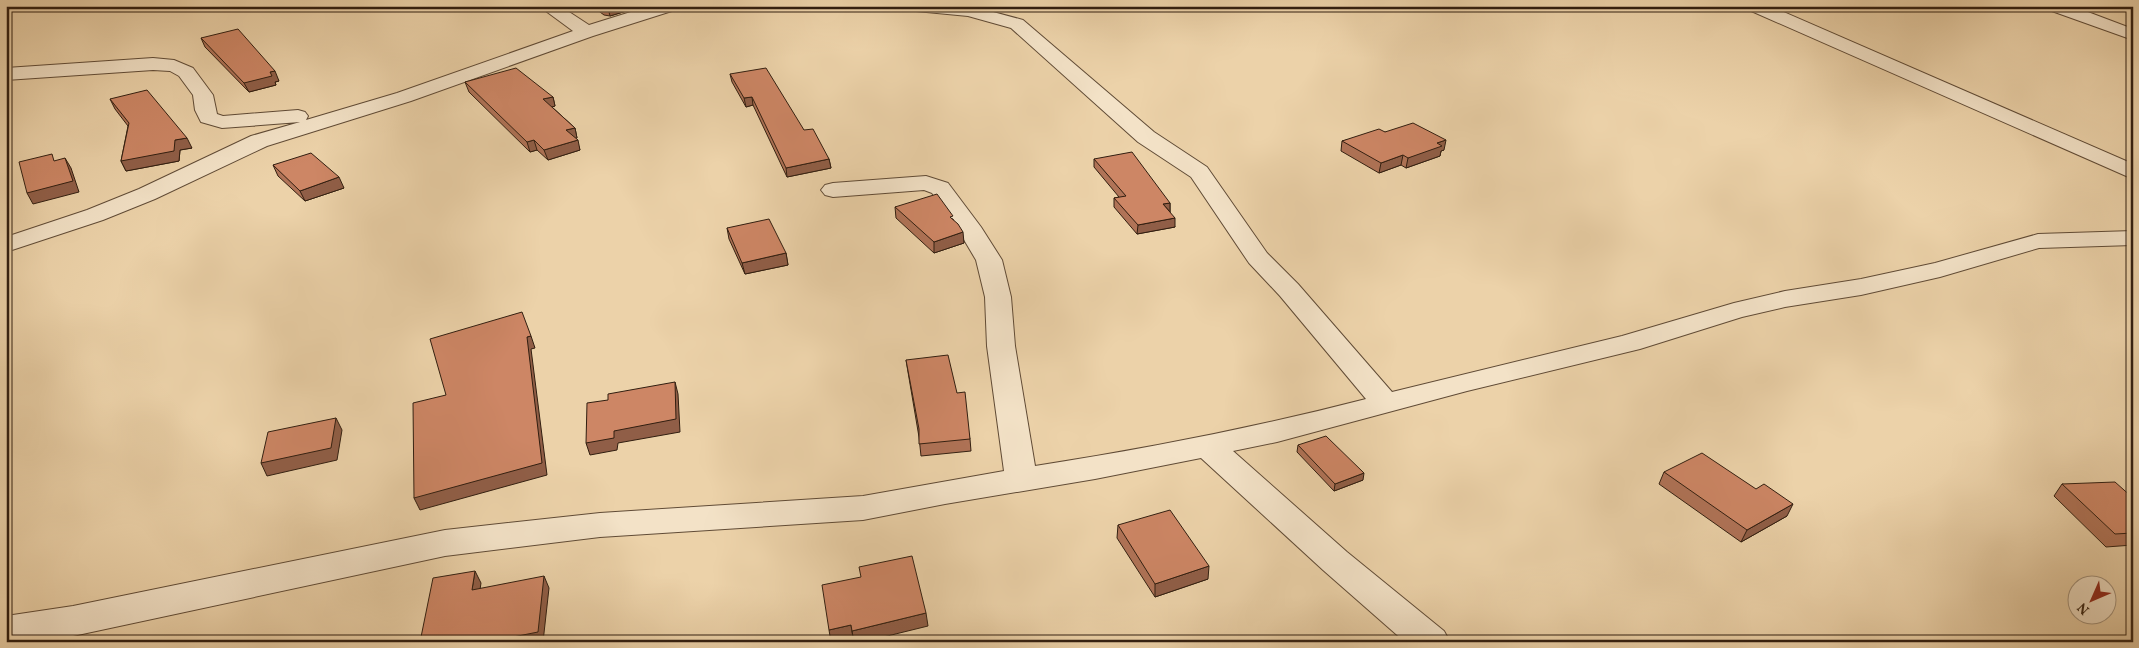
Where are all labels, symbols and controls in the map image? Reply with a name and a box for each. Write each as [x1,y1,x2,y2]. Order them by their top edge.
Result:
north arrow [2066,576,2116,626]
text: N [2074,598,2094,618]

